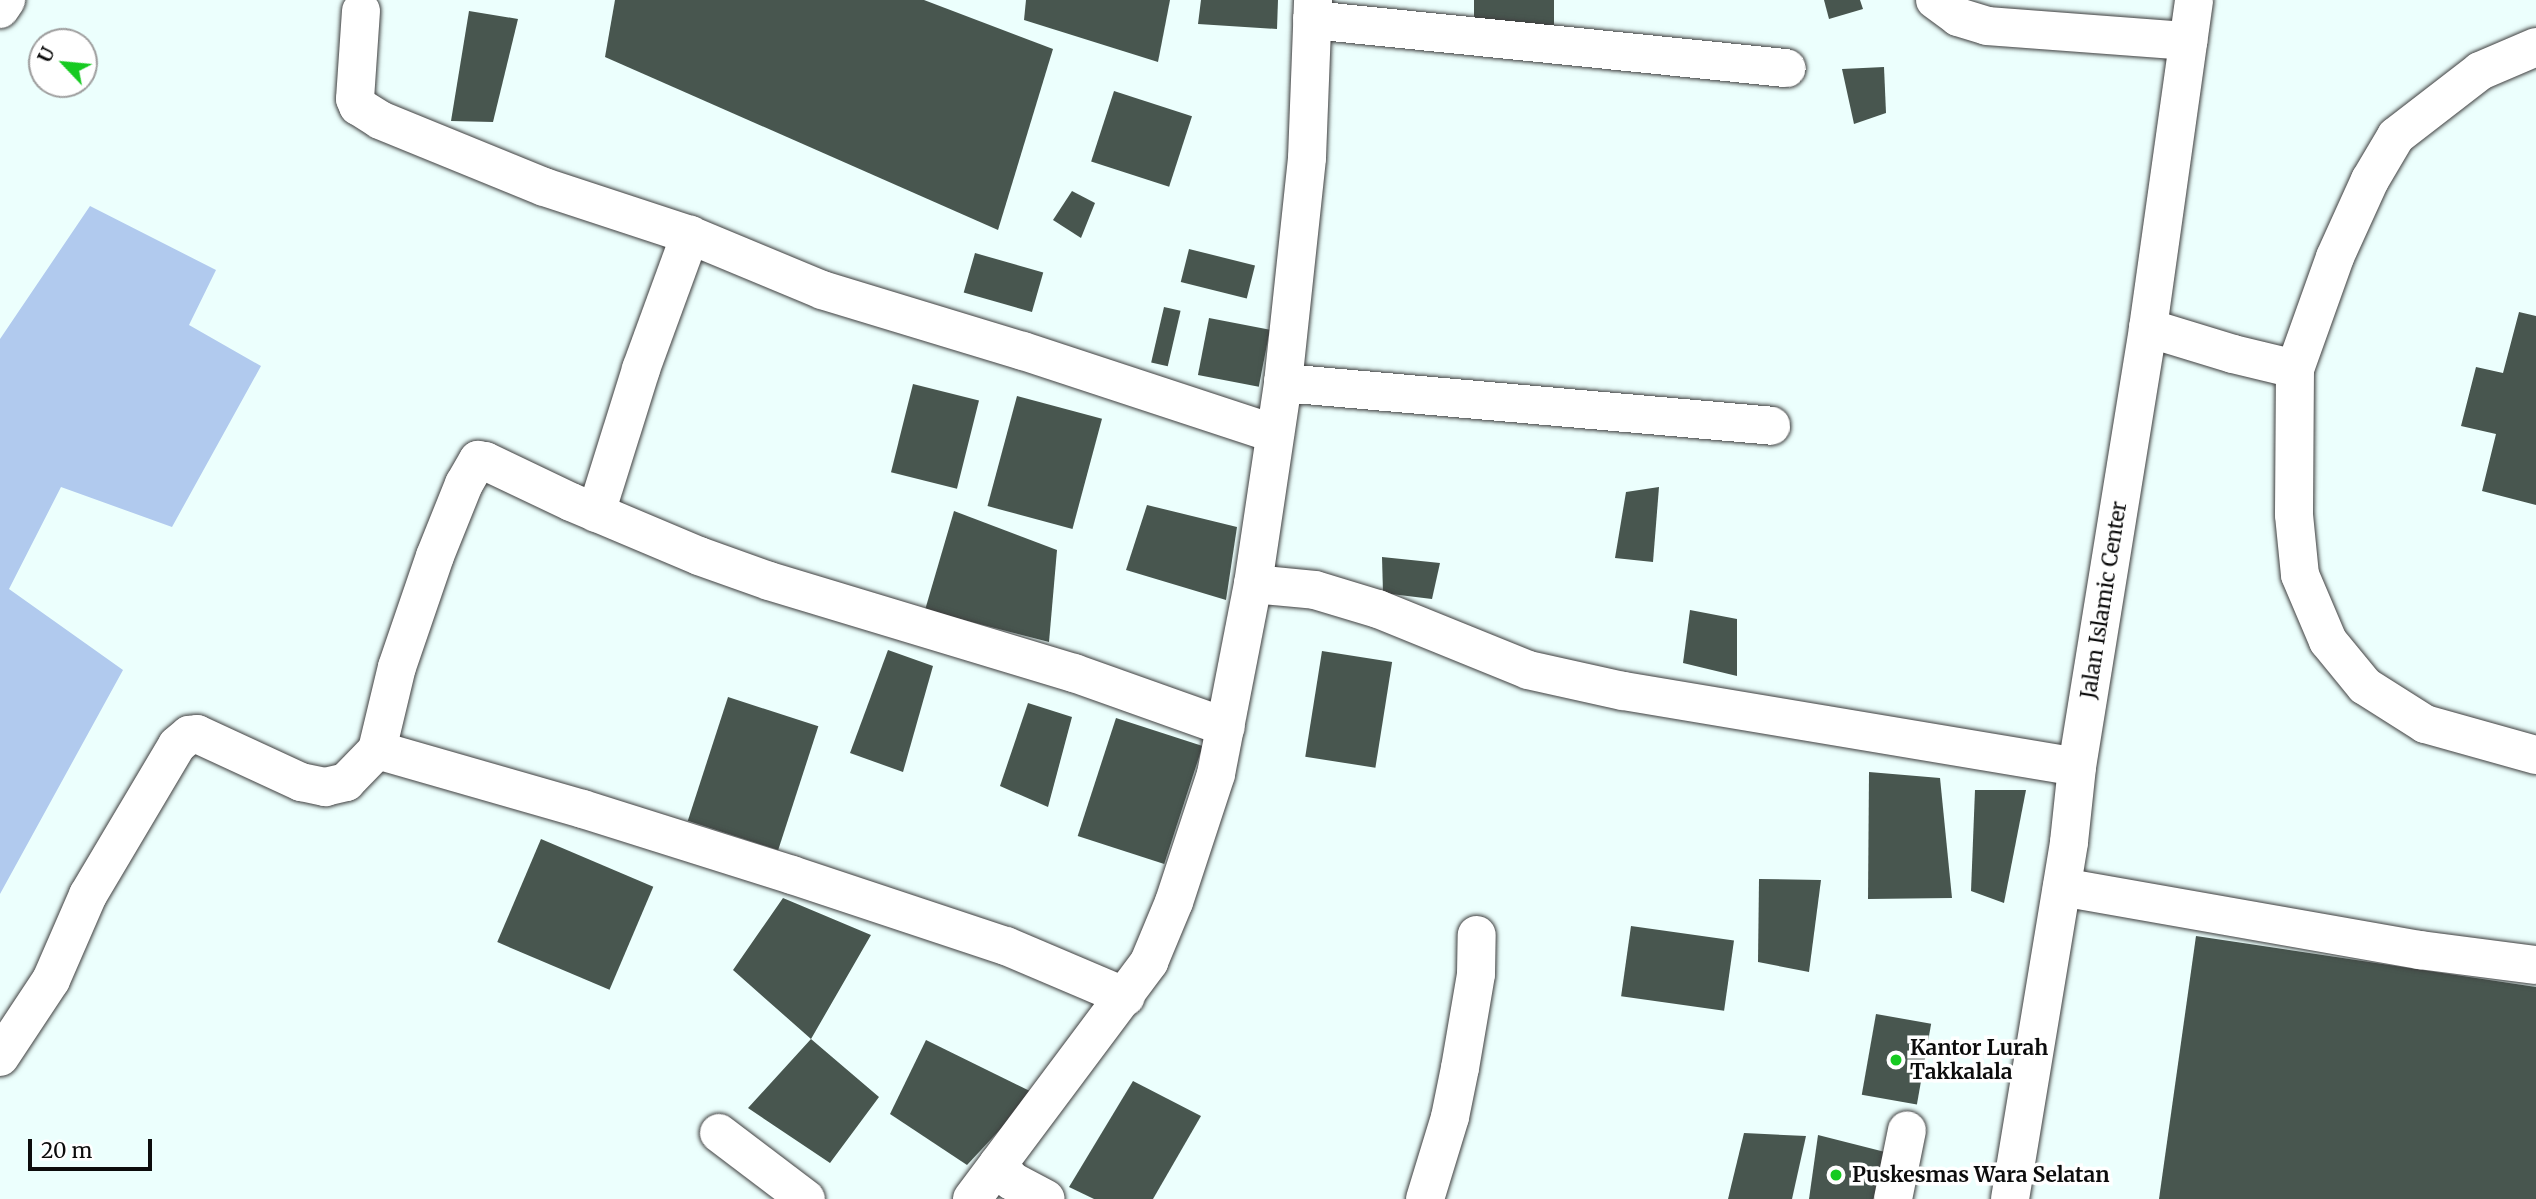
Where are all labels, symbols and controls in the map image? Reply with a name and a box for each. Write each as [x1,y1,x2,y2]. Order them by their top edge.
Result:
north arrow [28,28,98,98]
text: U [32,43,60,66]
street label: Jalan Islamic Center [2076,499,2132,701]
place label: Kantor Lurah Takkalala [1910,1035,2048,1085]
marker: Kantor Lurah Takkalala [1888,1052,1904,1068]
scale bar [32,1126,156,1170]
text: 20 m [41,1137,92,1164]
place label: Puskesmas Wara Selatan [1852,1162,2110,1188]
marker: Puskesmas Wara Selatan [1826,1165,1846,1185]

